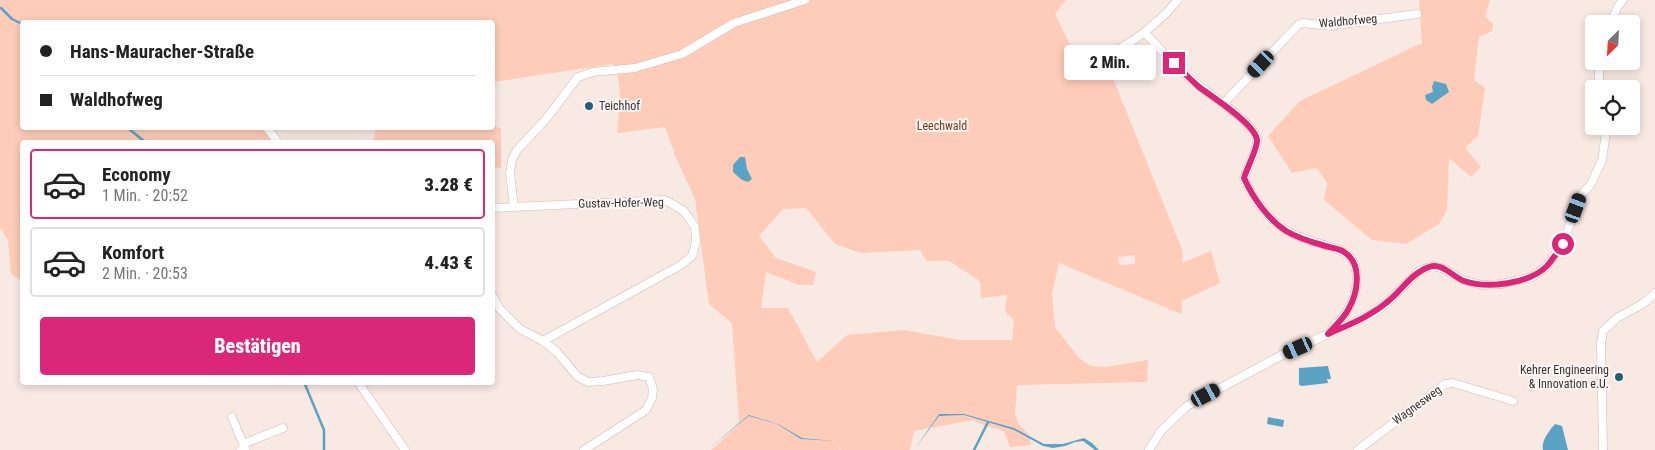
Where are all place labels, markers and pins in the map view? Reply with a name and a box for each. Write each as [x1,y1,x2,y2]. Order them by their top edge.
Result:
place label: Teichhof [599,99,640,113]
marker: Teichhof [583,100,595,112]
place label: Kehrer Engineering & Innovation e.U. [1520,363,1609,391]
marker: Kehrer Engineering & Innovation e.U. [1613,371,1625,383]

